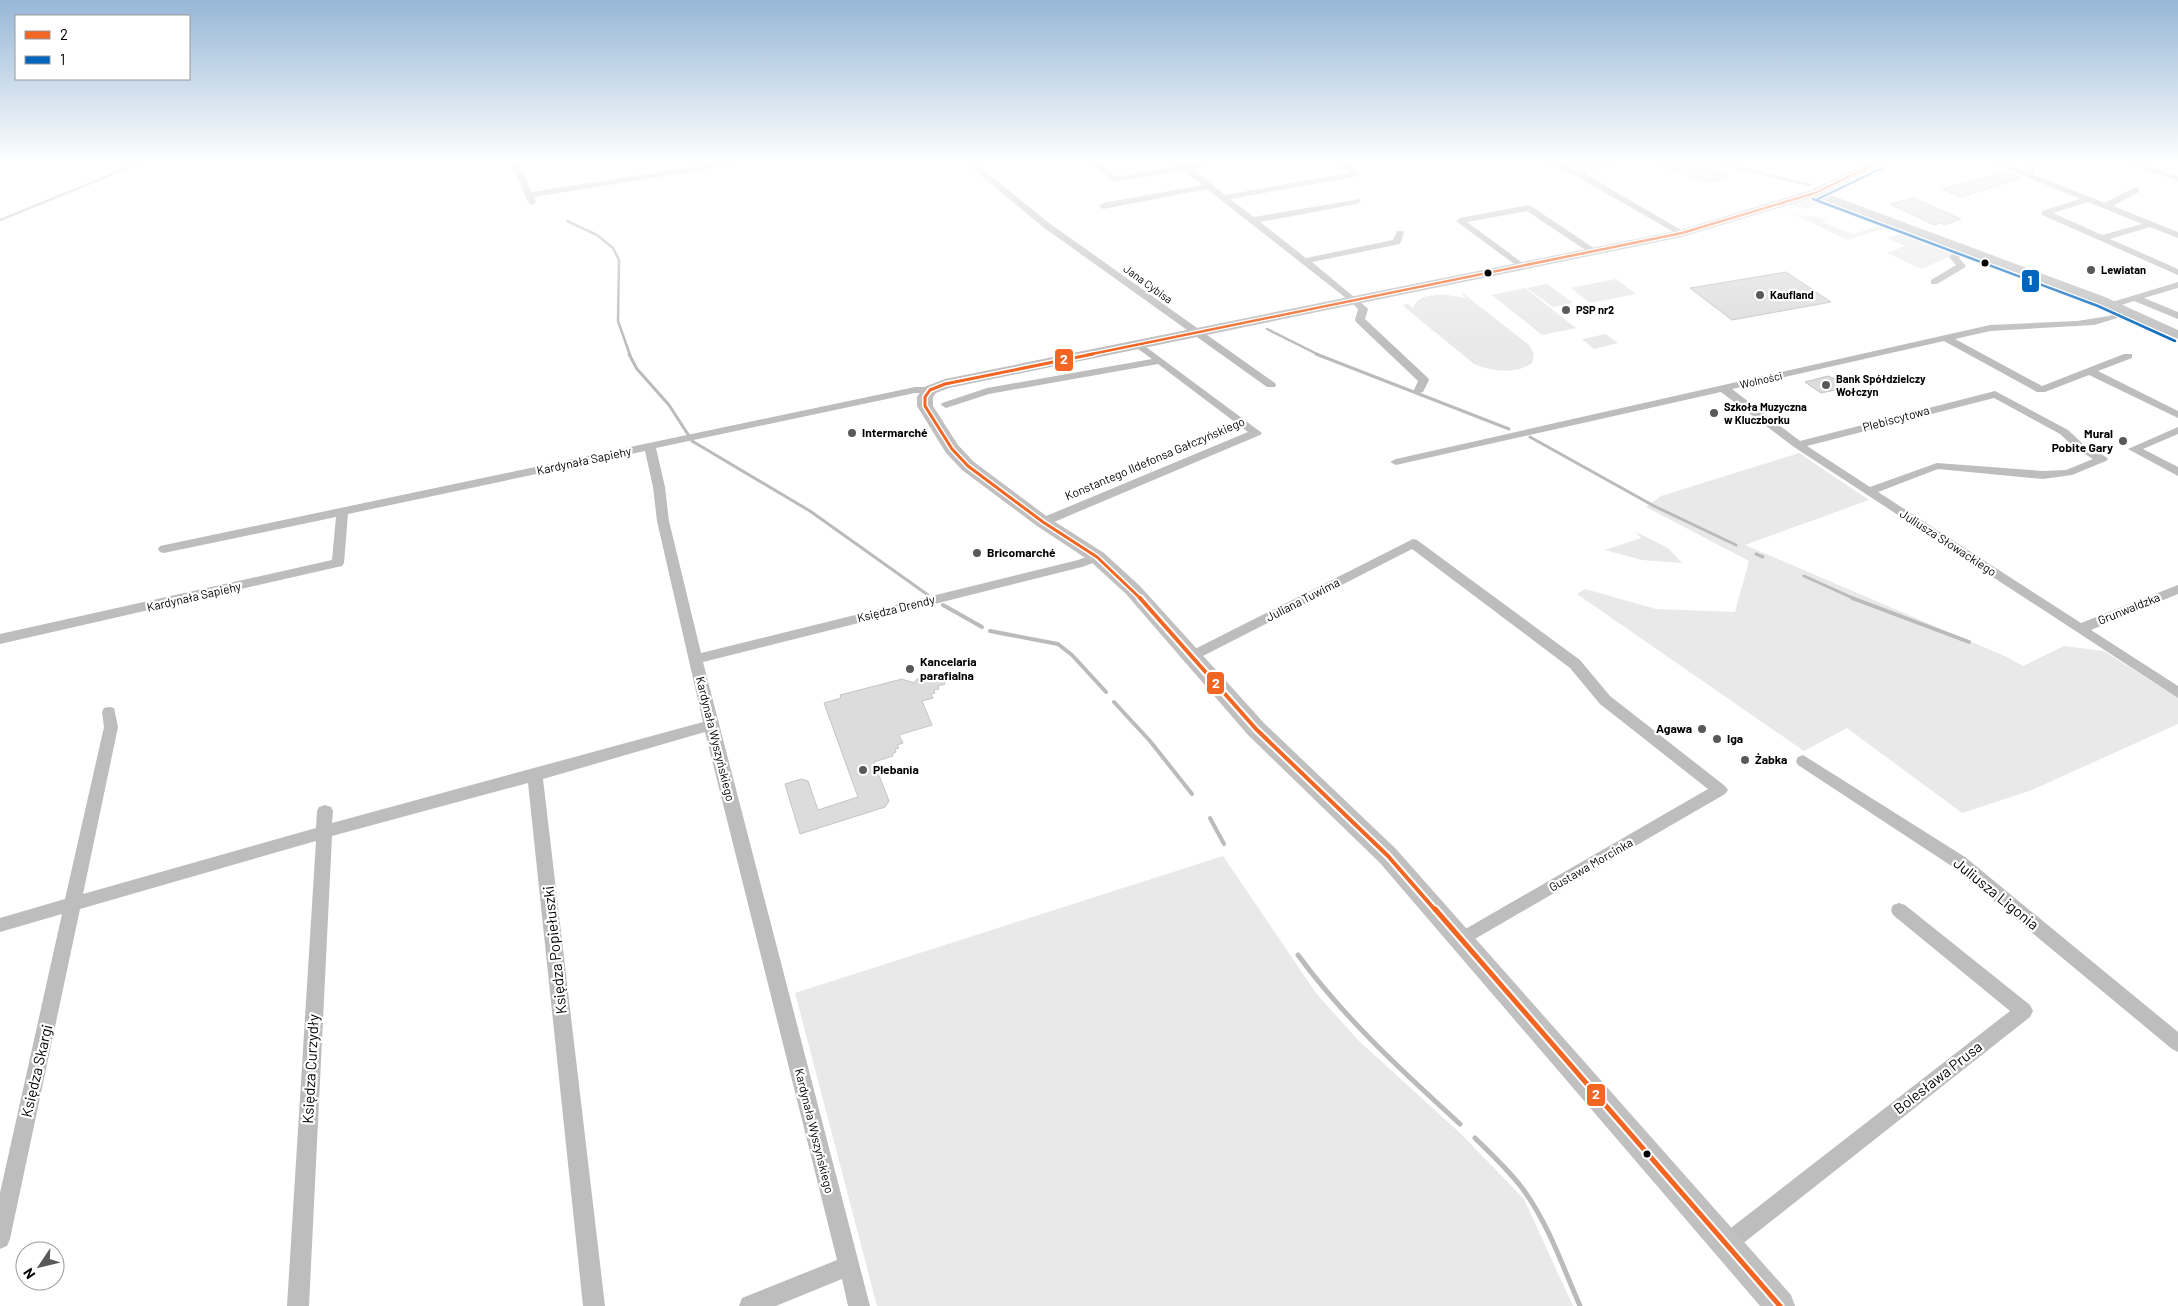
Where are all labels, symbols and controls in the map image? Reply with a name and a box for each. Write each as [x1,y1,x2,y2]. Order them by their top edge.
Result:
legend [15,15,190,80]
text: 2 [60,25,68,43]
text: 1 [60,50,65,68]
unlabelled marker [1980,258,1990,268]
street label: Jana Cybisa [1121,262,1175,306]
place label: Lewiatan [2101,263,2146,276]
marker: Lewiatan [2085,264,2097,276]
unlabelled marker [1483,268,1493,278]
line badge: 1 [2021,269,2040,293]
text: 1 [2028,271,2033,288]
place label: Kaufland [1770,288,1814,301]
marker: Kaufland [1754,289,1766,301]
place label: PSP nr2 [1576,303,1614,316]
marker: PSP nr2 [1560,304,1572,316]
line badge: 2 [1054,348,1074,372]
text: 2 [1060,350,1068,367]
street label: Wolności [1738,368,1784,391]
place label: Bank Spółdzielczy Wołczyn [1836,372,1926,398]
marker: Bank Spółdzielczy Wołczyn [1820,379,1832,391]
place label: Szkoła Muzyczna w Kluczborku [1724,400,1807,426]
street label: Plebiscytowa [1861,402,1931,434]
marker: Szkoła Muzyczna w Kluczborku [1708,407,1720,419]
street label: Konstantego Ildefonsa Gałczyńskiego [1063,414,1247,502]
place label: Intermarché [862,425,928,439]
place label: Mural Pobite Gary [2052,426,2113,454]
marker: Intermarché [846,427,858,439]
marker: Mural Pobite Gary [2117,435,2129,447]
street label: Kardynała Sapiehy [535,443,633,477]
street label: Juliusza Słowackiego [1898,506,1999,579]
place label: Bricomarché [987,545,1056,559]
marker: Bricomarché [971,547,983,559]
street label: Juliana Tuwima [1263,575,1342,624]
street label: Kardynała Sapiehy [145,578,243,614]
street label: Grunwaldzka [2095,589,2162,627]
street label: Księdza Drendy [855,592,936,624]
place label: Kancelaria parafialna [920,654,977,682]
marker: Kancelaria parafialna [904,663,916,675]
line badge: 2 [1206,671,1225,695]
text: 2 [1212,674,1220,691]
street label: Kardynała Wyszyńskiego [694,675,738,803]
place label: Agawa [1656,721,1692,735]
marker: Agawa [1696,723,1708,735]
place label: Iga [1727,731,1743,745]
marker: Iga [1711,733,1723,745]
place label: Żabka [1755,752,1787,766]
marker: Żabka [1739,754,1751,766]
place label: Plebania [873,762,919,776]
marker: Plebania [857,764,869,776]
street label: Gustawa Morcinka [1546,835,1635,894]
street label: Juliusza Ligonia [1950,853,2043,933]
street label: Księdza Popiełuszki [538,885,570,1015]
street label: Księdza Curzydły [298,1014,322,1124]
street label: Księdza Skargi [17,1023,55,1119]
street label: Bolesława Prusa [1890,1037,1985,1117]
street label: Kardynała Wyszyńskiego [793,1067,837,1195]
line badge: 2 [1586,1083,1606,1107]
text: 2 [1592,1085,1600,1102]
unlabelled marker [1642,1149,1652,1159]
north arrow [15,1241,65,1291]
text: N [19,1265,39,1282]

